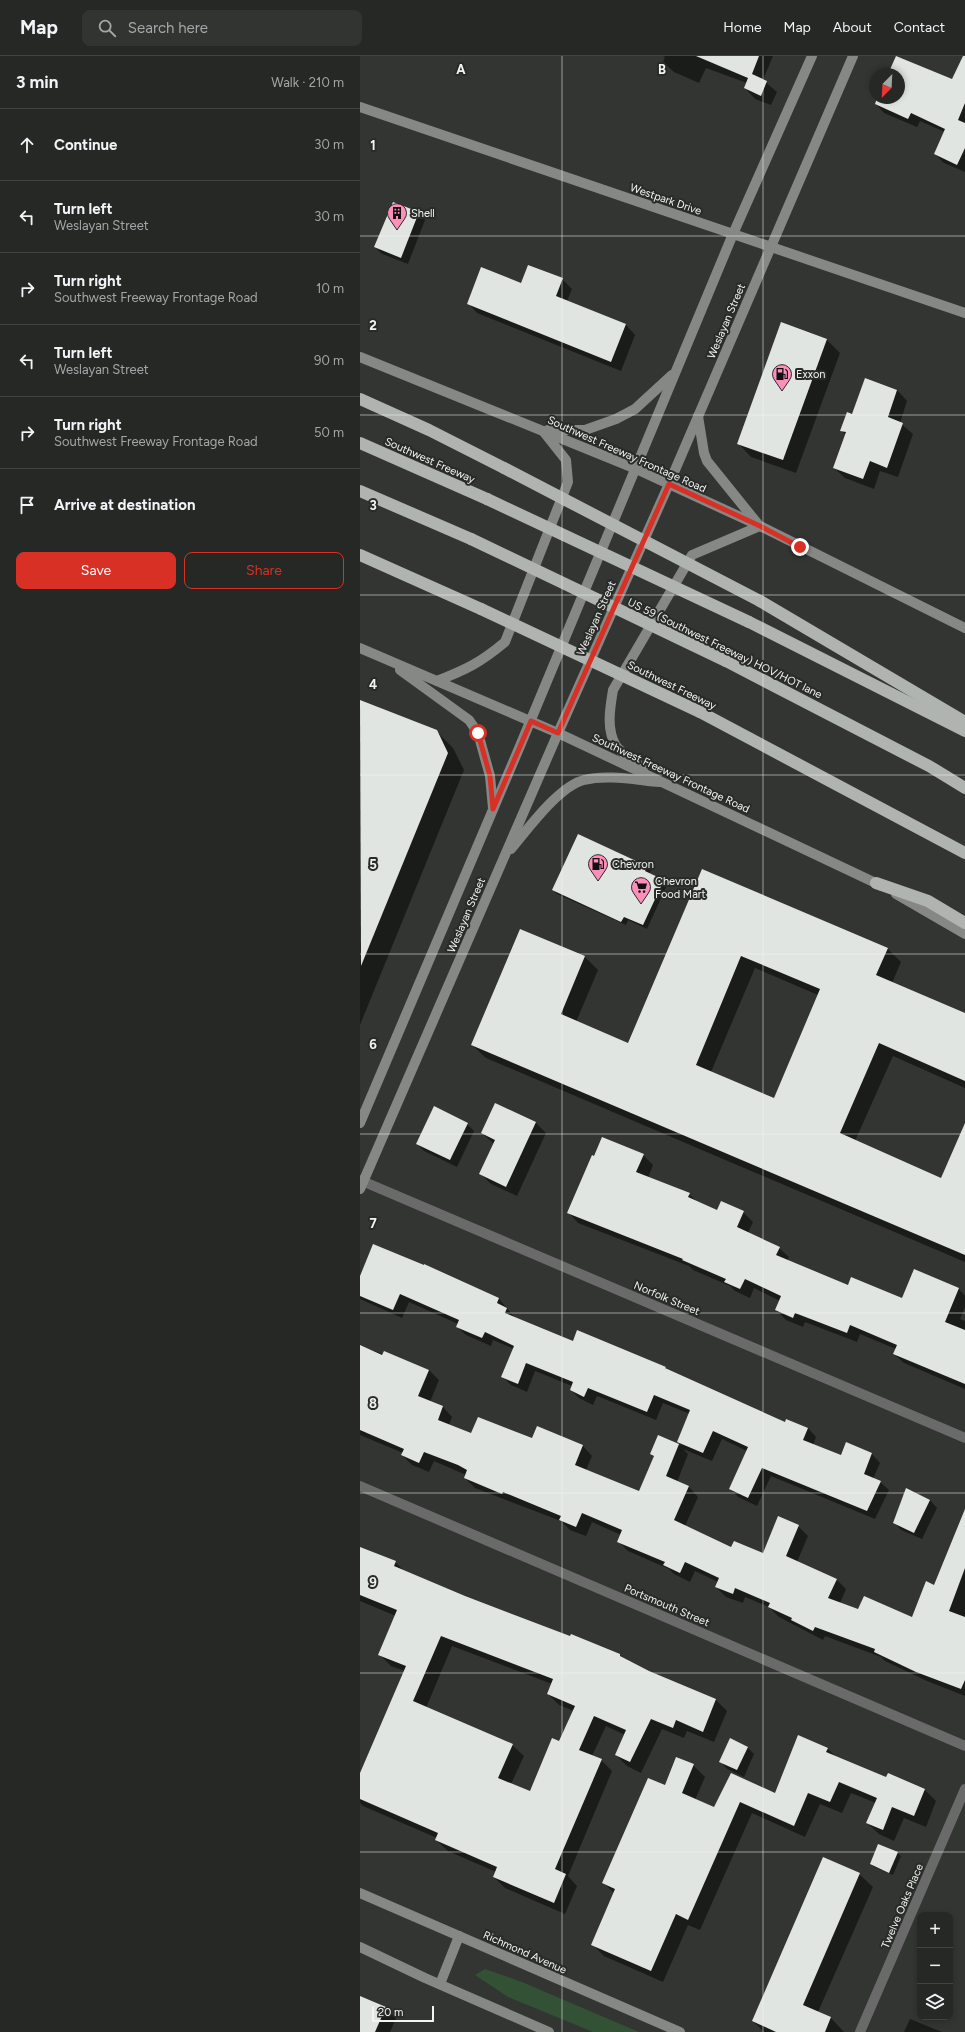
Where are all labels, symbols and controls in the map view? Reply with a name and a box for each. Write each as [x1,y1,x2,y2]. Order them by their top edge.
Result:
search box [82,10,362,46]
text: Map [20,16,58,39]
icon: search [96,17,118,39]
text: Search here [128,19,208,37]
text: Home [723,19,762,36]
text: Map [784,19,811,36]
text: About [833,19,872,36]
text: Contact [894,19,945,36]
text: A [456,62,466,77]
text: B [658,62,666,77]
north arrow [869,68,905,104]
text: 3 min [16,72,58,92]
text: Walk · 210 m [271,75,344,90]
icon: ahead [16,134,38,156]
text: Continue [54,136,117,154]
text: 30 m [314,137,344,152]
text: 1 [370,138,376,153]
street label: Westpark Drive [628,181,703,218]
text: Turn left [54,200,112,218]
building icon: Shell [386,202,408,230]
icon: left [16,206,38,228]
place label: Shell [411,207,435,220]
text: 30 m [314,209,344,224]
text: Weslayan Street [54,218,149,233]
text: Turn right [54,272,122,290]
icon: right [16,278,38,300]
text: 10 m [316,281,344,296]
street label: Weslayan Street [705,282,748,361]
text: Southwest Freeway Frontage Road [54,290,258,305]
text: 2 [369,318,377,333]
text: Turn left [54,344,112,362]
icon: left [16,350,38,372]
text: 90 m [314,353,344,368]
text: Weslayan Street [54,362,149,377]
fuel station icon: Exxon [771,363,793,391]
place label: Exxon [796,368,825,381]
street label: Southwest Freeway Frontage Road [545,413,708,495]
text: Turn right [54,416,122,434]
icon: right [16,422,38,444]
text: 50 m [314,425,344,440]
text: Southwest Freeway Frontage Road [54,434,258,449]
street label: Southwest Freeway [383,435,477,486]
icon: arrive [16,494,38,516]
text: Arrive at destination [54,496,195,514]
text: 3 [369,498,377,513]
route end [791,538,809,556]
button: Save [16,552,176,589]
button: Share [184,552,344,589]
street label: Weslayan Street [574,579,619,657]
street label: US 59 (Southwest Freeway) HOV/HOT lane [626,595,824,701]
street label: Southwest Freeway [625,658,719,712]
text: 4 [369,677,377,692]
route start [469,724,487,742]
street label: Southwest Freeway Frontage Road [590,731,752,816]
fuel station icon: Chevron [587,853,609,881]
text: 5 [369,857,377,872]
place label: Chevron [612,858,654,871]
place label: Chevron Food Mart [655,875,706,901]
street label: Weslayan Street [445,876,488,955]
supermarket icon: Chevron Food Mart [630,876,652,904]
text: 6 [369,1037,377,1052]
text: 7 [369,1216,377,1231]
street label: Norfolk Street [632,1279,702,1318]
text: 8 [369,1396,377,1411]
text: 9 [369,1575,377,1590]
street label: Portsmouth Street [622,1582,711,1629]
street label: Twelve Oaks Place [879,1862,926,1951]
map controls [917,1912,953,2020]
button: + [917,1912,953,1948]
street label: Richmond Avenue [481,1928,568,1977]
button: − [917,1948,953,1984]
button: layers [917,1984,953,2020]
scale bar [372,2004,434,2023]
text: 20 m [378,2006,403,2019]

